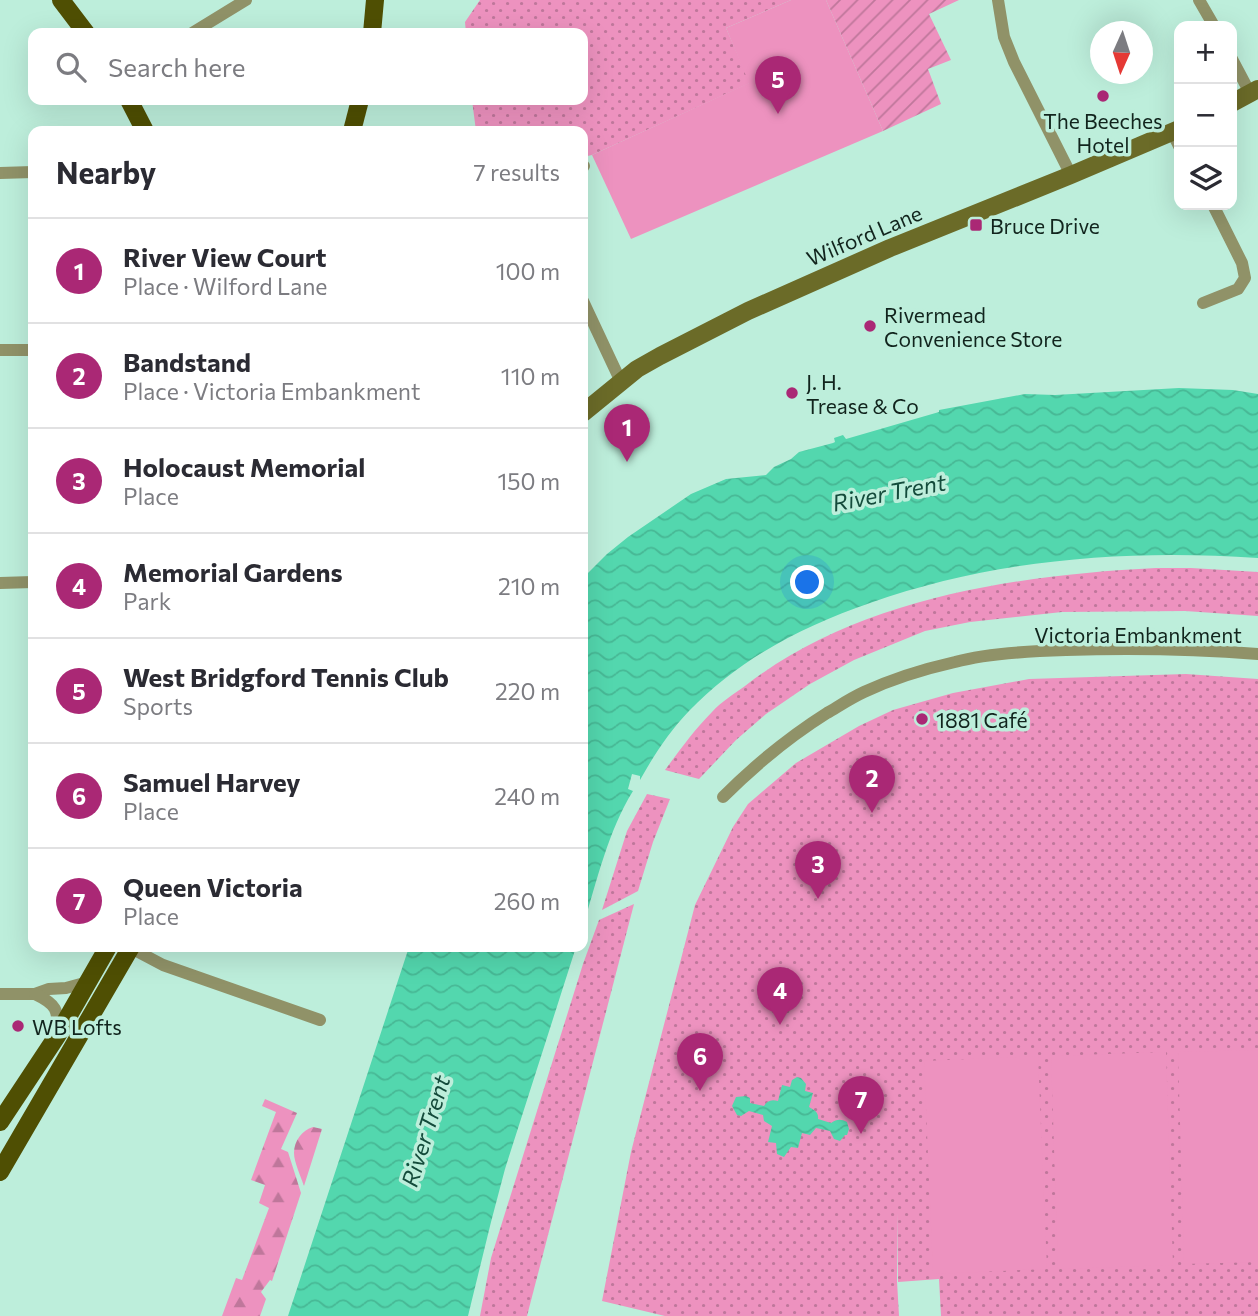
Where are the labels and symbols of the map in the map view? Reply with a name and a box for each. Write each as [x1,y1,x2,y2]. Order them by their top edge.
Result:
north arrow [1090,21,1153,84]
pin: 5 [755,56,801,114]
marker: The Beeches Hotel [1095,88,1111,104]
place label: The Beeches Hotel [1043,108,1163,157]
street label: Wilford Lane [803,200,925,270]
place label: Bruce Drive [990,213,1100,238]
marker: Bruce Drive [968,217,984,233]
place label: Rivermead Convenience Store [884,302,1062,351]
marker: Rivermead Convenience Store [862,318,878,334]
place label: J. H. Trease & Co [806,369,919,418]
marker: J. H. Trease & Co [784,385,800,401]
pin: 1 [604,404,650,462]
water label: River Trent [830,467,949,517]
your location [790,565,824,599]
street label: Victoria Embankment [1034,622,1242,647]
place label: 1881 Café [936,707,1028,732]
marker: 1881 Café [914,711,930,727]
pin: 2 [849,755,895,813]
pin: 3 [795,841,841,899]
pin: 4 [757,967,803,1025]
place label: WB Lofts [32,1014,122,1039]
marker: WB Lofts [10,1018,26,1034]
pin: 6 [677,1033,723,1091]
water label: River Trent [395,1071,455,1190]
pin: 7 [838,1076,884,1134]

